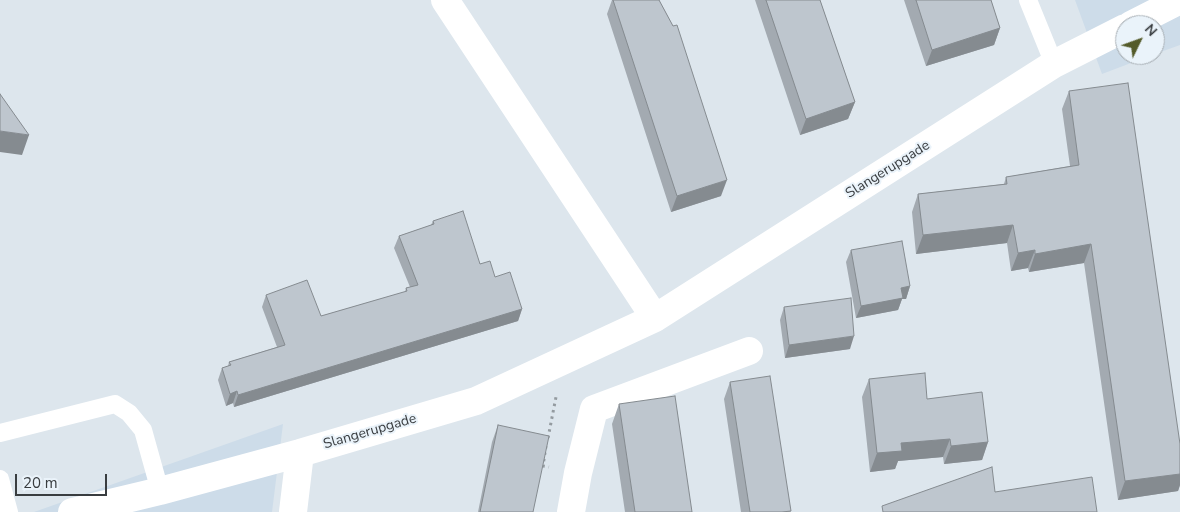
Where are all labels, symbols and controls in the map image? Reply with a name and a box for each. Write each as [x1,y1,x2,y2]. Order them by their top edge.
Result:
north arrow [1115,15,1165,65]
text: N [1140,20,1161,41]
street label: Slangerupgade [843,137,933,203]
street label: Slangerupgade [322,411,418,453]
scale bar [18,464,110,496]
text: 20 m [23,473,58,493]

